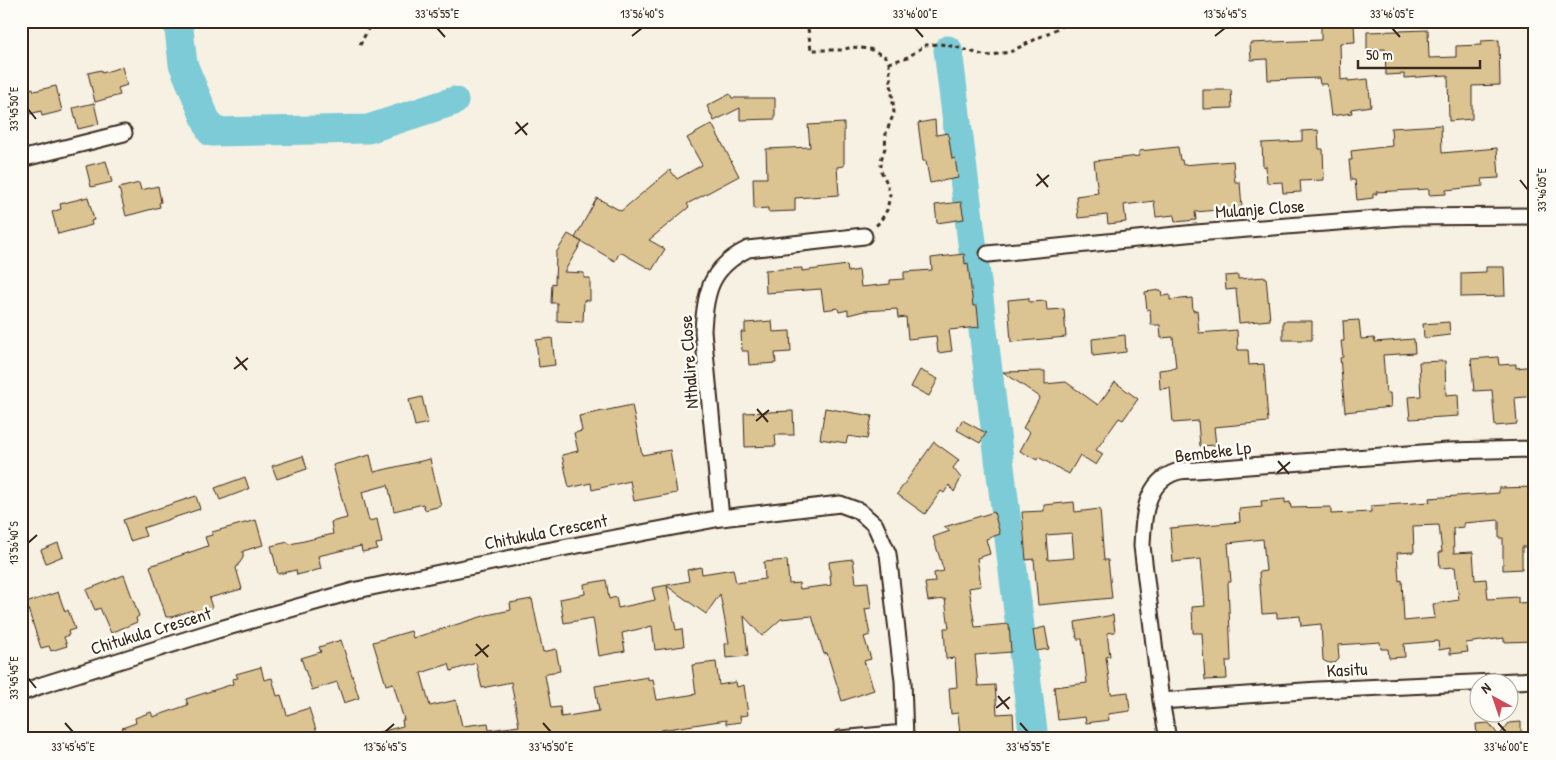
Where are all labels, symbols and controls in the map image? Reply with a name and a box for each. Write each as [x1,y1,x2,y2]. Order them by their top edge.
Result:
text: 33°45'55"E [415,5,460,22]
text: 13°56'40"S [620,5,664,22]
text: 33°46'00"E [893,5,938,22]
text: 13°56'45"S [1203,5,1247,22]
text: 33°46'05"E [1370,5,1415,22]
scale bar [1358,38,1481,70]
text: 50 m [1366,44,1393,65]
text: 33°45'50"E [5,86,22,131]
text: 33°46'05"E [1533,167,1550,212]
street label: Mulanje Close [1214,193,1305,224]
street label: Nthalire Close [673,315,704,410]
street label: Bembeke Lp [1174,434,1253,469]
street label: Chitukula Crescent [482,507,610,556]
text: 13°56'40"S [5,521,22,565]
street label: Chitukula Crescent [87,600,215,661]
text: 33°45'45"E [5,656,22,700]
street label: Kasitu [1326,656,1368,683]
north arrow [1468,672,1518,722]
text: N [1476,678,1495,697]
text: 33°45'45"E [51,738,95,755]
text: 13°56'45"S [363,738,407,755]
text: 33°45'50"E [529,738,574,755]
text: 33°45'55"E [1006,738,1051,755]
text: 33°46'00"E [1484,738,1529,755]

